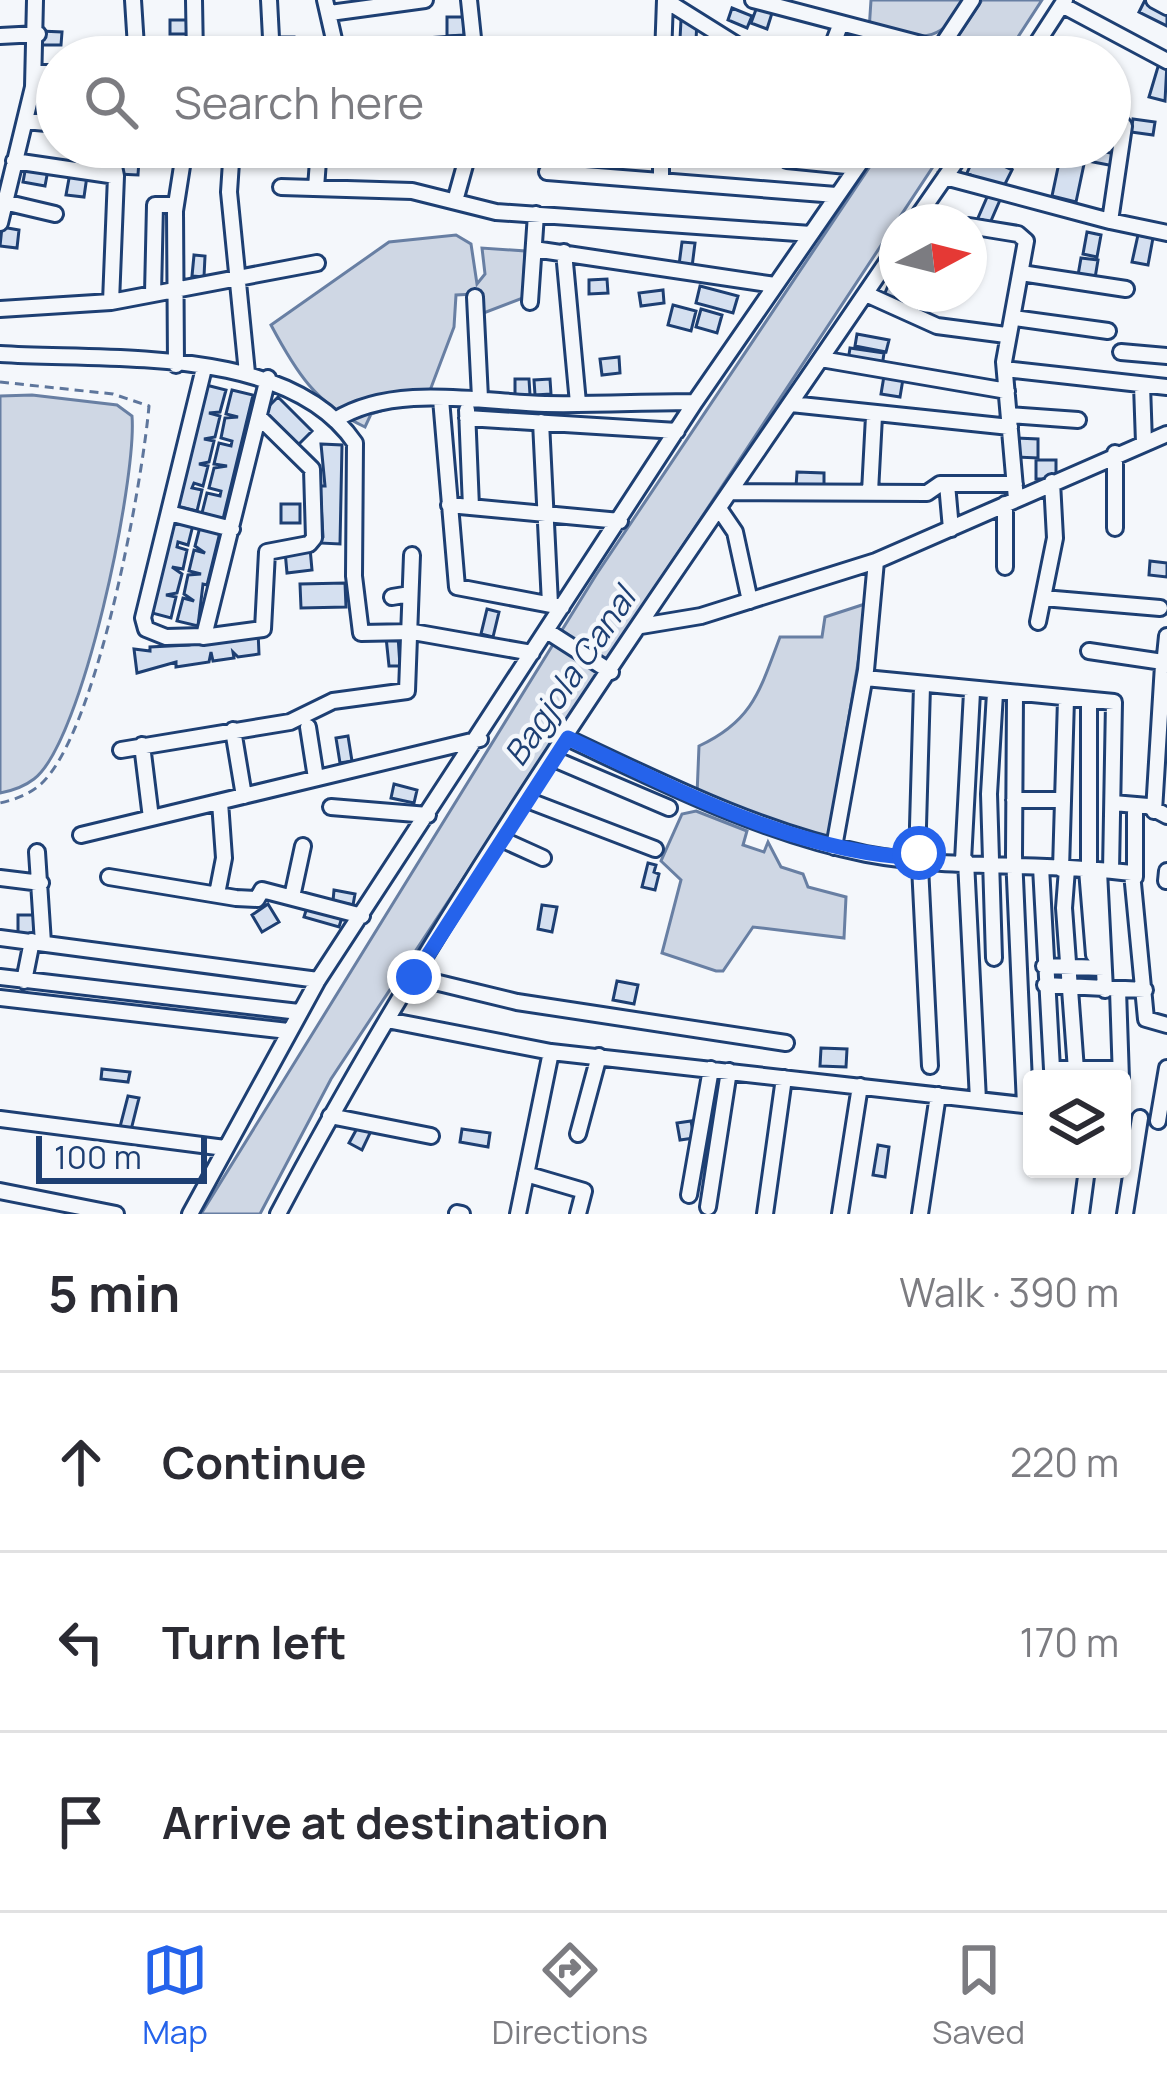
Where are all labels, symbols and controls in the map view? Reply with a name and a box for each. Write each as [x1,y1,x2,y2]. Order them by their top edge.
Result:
search box [36,36,1131,168]
icon: search [78,69,144,135]
text: Search here [174,71,424,133]
north arrow [879,204,987,312]
water label: Bagjola Canal [493,574,648,774]
route start [892,826,946,880]
route end [387,950,441,1004]
map controls [1023,1070,1131,1178]
button: layers [1023,1070,1131,1178]
scale bar [36,1130,207,1183]
text: 100 m [54,1134,142,1179]
text: 5 min [48,1258,180,1327]
text: Walk · 390 m [899,1265,1119,1319]
icon: ahead [48,1429,114,1495]
text: Continue [162,1431,367,1493]
text: 220 m [1010,1435,1119,1489]
icon: left [48,1609,114,1675]
text: Turn left [162,1611,347,1673]
text: 170 m [1020,1615,1119,1669]
icon: arrive [48,1789,114,1855]
text: Arrive at destination [162,1791,609,1853]
tab: Map [142,1937,208,2054]
tab: Directions [492,1937,648,2054]
tab: Saved [932,1937,1025,2054]

